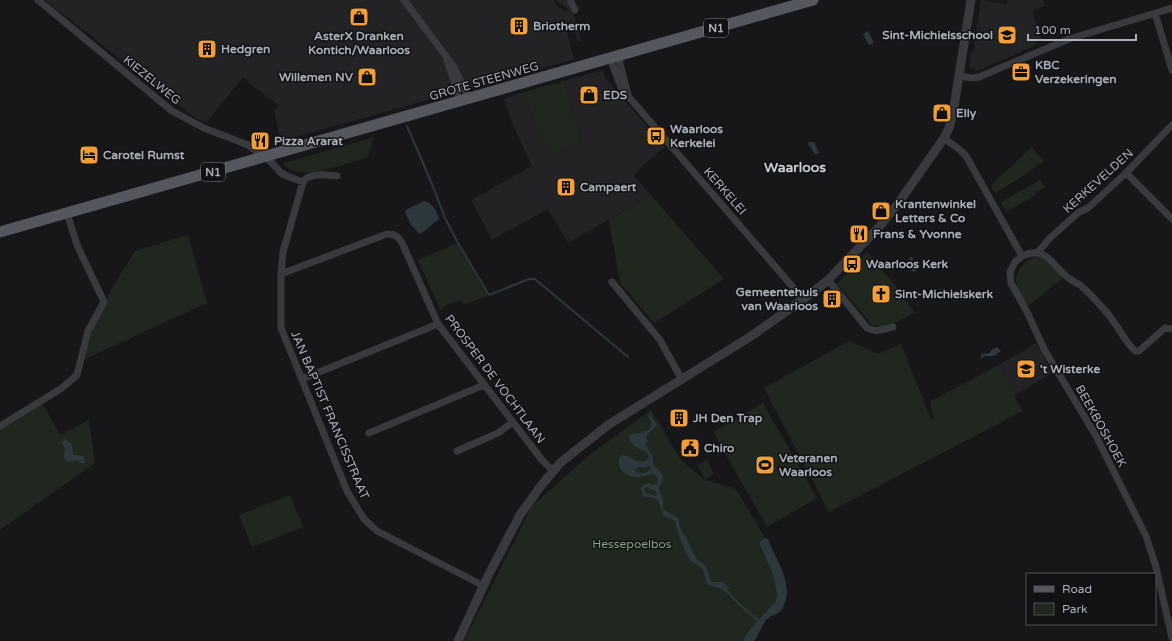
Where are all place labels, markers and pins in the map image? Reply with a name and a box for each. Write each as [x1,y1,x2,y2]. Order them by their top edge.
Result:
shop icon: AsterX Dranken Kontich/Waarloos [348,6,370,28]
building icon: Briotherm [508,15,530,37]
place label: Briotherm [533,19,590,33]
school or university icon: Sint-Michielsschool [996,24,1018,46]
place label: Sint-Michielsschool [882,28,993,42]
place label: AsterX Dranken Kontich/Waarloos [308,29,410,57]
building icon: Hedgren [196,38,218,60]
place label: Hedgren [221,42,270,57]
place label: KBC Verzekeringen [1035,58,1117,87]
office icon: KBC Verzekeringen [1010,61,1032,83]
shop icon: Willemen NV [356,66,378,88]
place label: Willemen NV [279,70,354,84]
shop icon: EDS [578,84,600,106]
place label: EDS [603,88,628,102]
shop icon: Elly [931,102,953,124]
place label: Elly [956,106,977,121]
place label: Waarloos Kerkelei [670,122,723,150]
bus stop icon: Waarloos Kerkelei [645,125,667,147]
restaurant icon: Pizza Ararat [249,130,271,152]
place label: Pizza Ararat [274,134,343,148]
hotel icon: Carotel Rumst [78,144,100,166]
place label: Carotel Rumst [103,148,185,162]
building icon: Campaert [555,176,577,198]
place label: Campaert [580,180,637,195]
place label: Krantenwinkel Letters & Co [895,197,976,225]
shop icon: Krantenwinkel Letters & Co [870,200,892,222]
restaurant icon: Frans & Yvonne [848,223,870,245]
place label: Frans & Yvonne [873,227,962,241]
bus stop icon: Waarloos Kerk [841,253,863,275]
place label: Waarloos Kerk [866,257,949,271]
church icon: Sint-Michielskerk [870,283,892,305]
place label: Gemeentehuis van Waarloos [736,285,818,313]
place label: Sint-Michielskerk [895,287,993,301]
building icon: Gemeentehuis van Waarloos [821,288,843,310]
school or university icon: 't Wisterke [1015,358,1037,380]
place label: 't Wisterke [1040,362,1100,376]
building icon: JH Den Trap [668,407,690,429]
place label: JH Den Trap [692,411,763,426]
public building icon: Chiro [679,437,701,459]
place label: Chiro [704,441,734,455]
place label: Veteranen Waarloos [779,451,838,479]
sports icon: Veteranen Waarloos [754,454,776,476]

